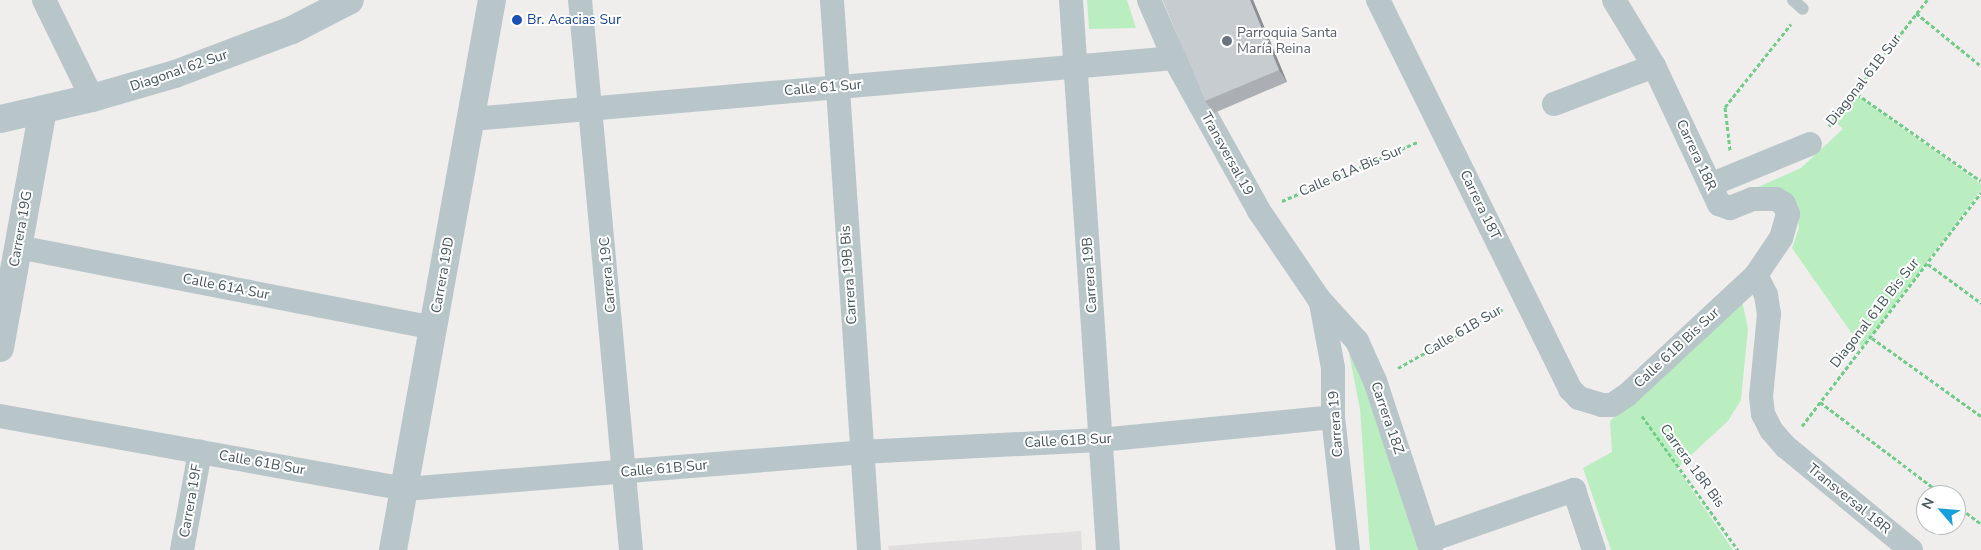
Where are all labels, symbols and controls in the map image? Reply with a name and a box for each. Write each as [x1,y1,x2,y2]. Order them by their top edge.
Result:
place label: Br. Acacias Sur [527,12,621,28]
marker: Br. Acacias Sur [511,14,523,26]
place label: Parroquia Santa María Reina [1237,25,1337,58]
street label: Diagonal 61B Sur [1823,31,1905,129]
marker: Parroquia Santa María Reina [1221,35,1233,47]
street label: Diagonal 62 Sur [128,46,230,96]
street label: Calle 61 Sur [784,76,862,100]
street label: Transversal 19 [1197,109,1257,199]
street label: Carrera 18R [1672,117,1720,193]
street label: Calle 61A Bis Sur [1297,142,1405,200]
street label: Carrera 18T [1456,168,1504,242]
street label: Carrera 19G [6,190,36,268]
street label: Carrera 19B Bis [837,225,861,325]
street label: Carrera 19D [428,236,458,314]
street label: Carrera 19C [596,236,620,314]
street label: Carrera 19B [1079,236,1101,314]
street label: Diagonal 61B Bis Sur [1827,255,1923,371]
street label: Calle 61A Sur [181,270,271,304]
street label: Calle 61B Sur [1421,302,1505,360]
street label: Calle 61B Bis Sur [1631,304,1723,392]
street label: Carrera 18Z [1367,380,1407,456]
street label: Carrera 19 [1325,390,1347,458]
street label: Carrera 18R Bis [1656,421,1728,511]
street label: Calle 61B Sur [1024,430,1112,452]
street label: Calle 61B Sur [218,447,306,479]
street label: Calle 61B Sur [620,457,708,481]
street label: Transversal 18R [1804,460,1894,538]
street label: Carrera 19F [176,463,206,539]
north arrow [1916,485,1966,535]
text: N [1917,494,1939,512]

